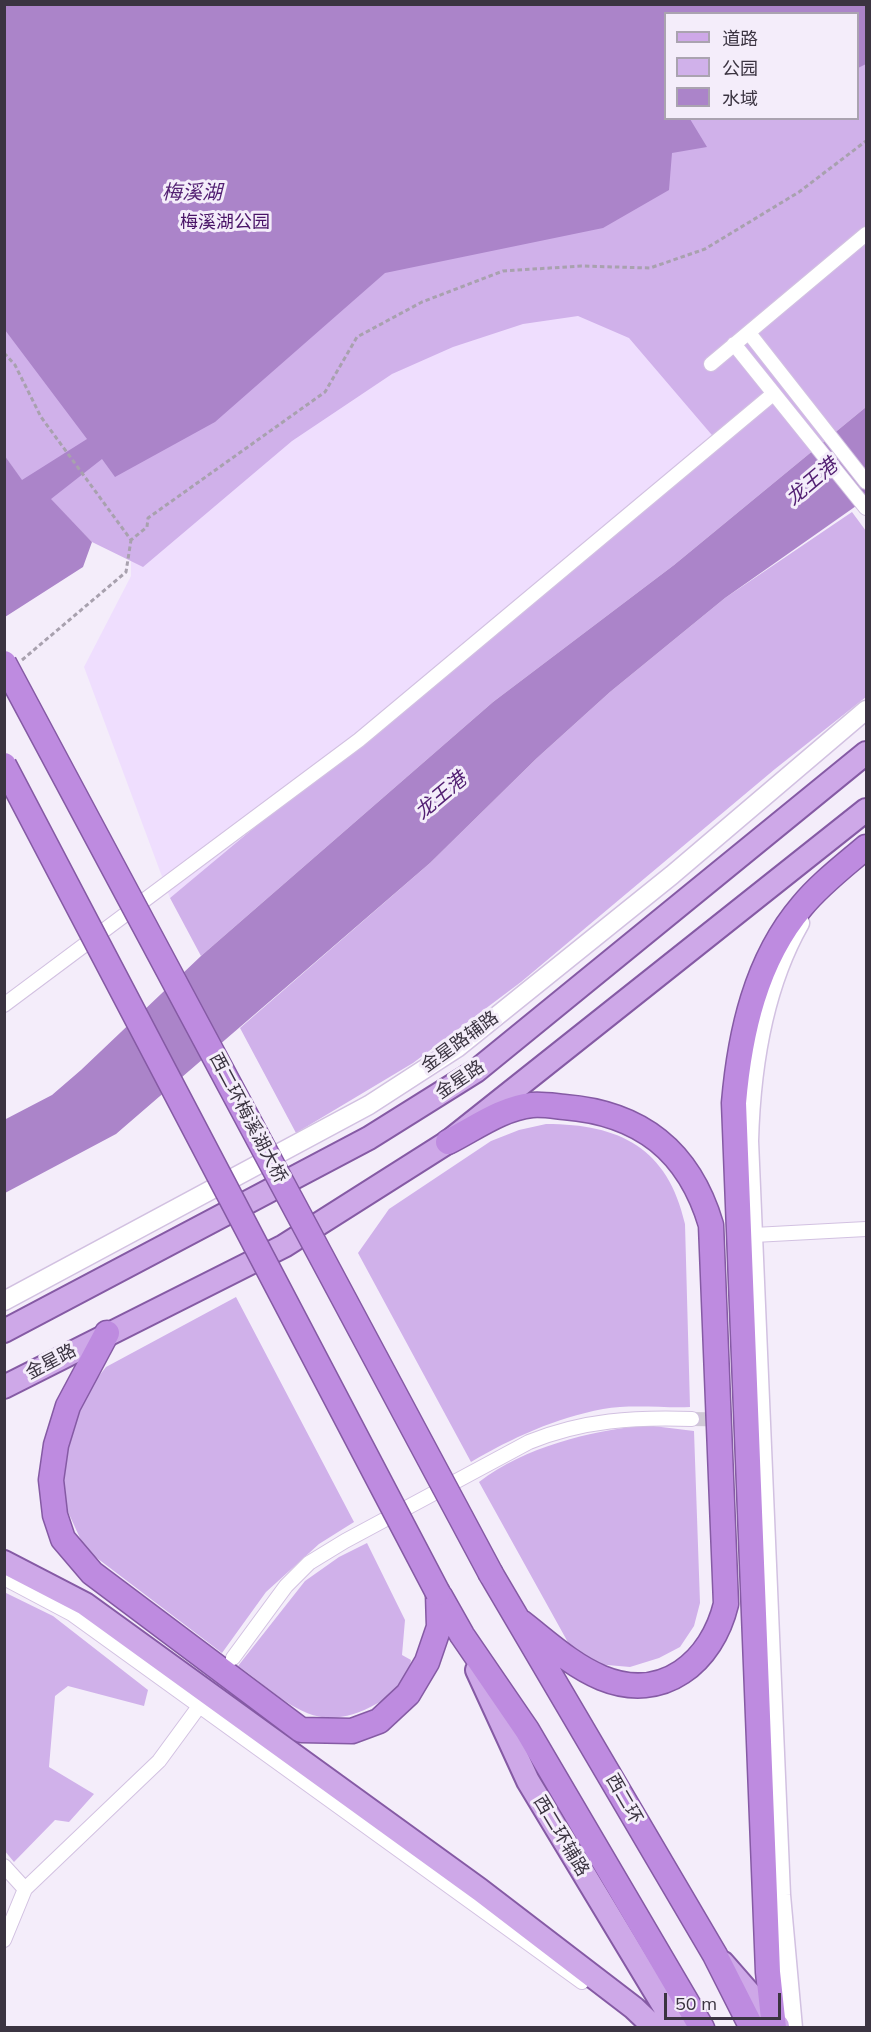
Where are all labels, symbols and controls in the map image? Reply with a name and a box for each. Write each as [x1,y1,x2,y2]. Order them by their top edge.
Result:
legend [664,12,859,120]
text: 道路 [722,27,758,50]
text: 公园 [722,57,758,80]
text: 水域 [722,87,758,110]
water label: 梅溪湖 [162,181,222,205]
park label: 梅溪湖公园 [180,212,270,234]
water label: 龙王港 [781,454,843,510]
water label: 龙王港 [410,768,472,824]
street label: 金星路辅路 [417,1007,503,1077]
street label: 西二环梅溪湖大桥 [205,1049,291,1187]
street label: 金星路 [432,1056,488,1104]
street label: 金星路 [22,1340,80,1384]
street label: 西二环 [601,1770,647,1828]
street label: 西二环辅路 [529,1792,593,1880]
scale bar [667,1981,784,2019]
text: 50 m [675,1992,717,2015]

